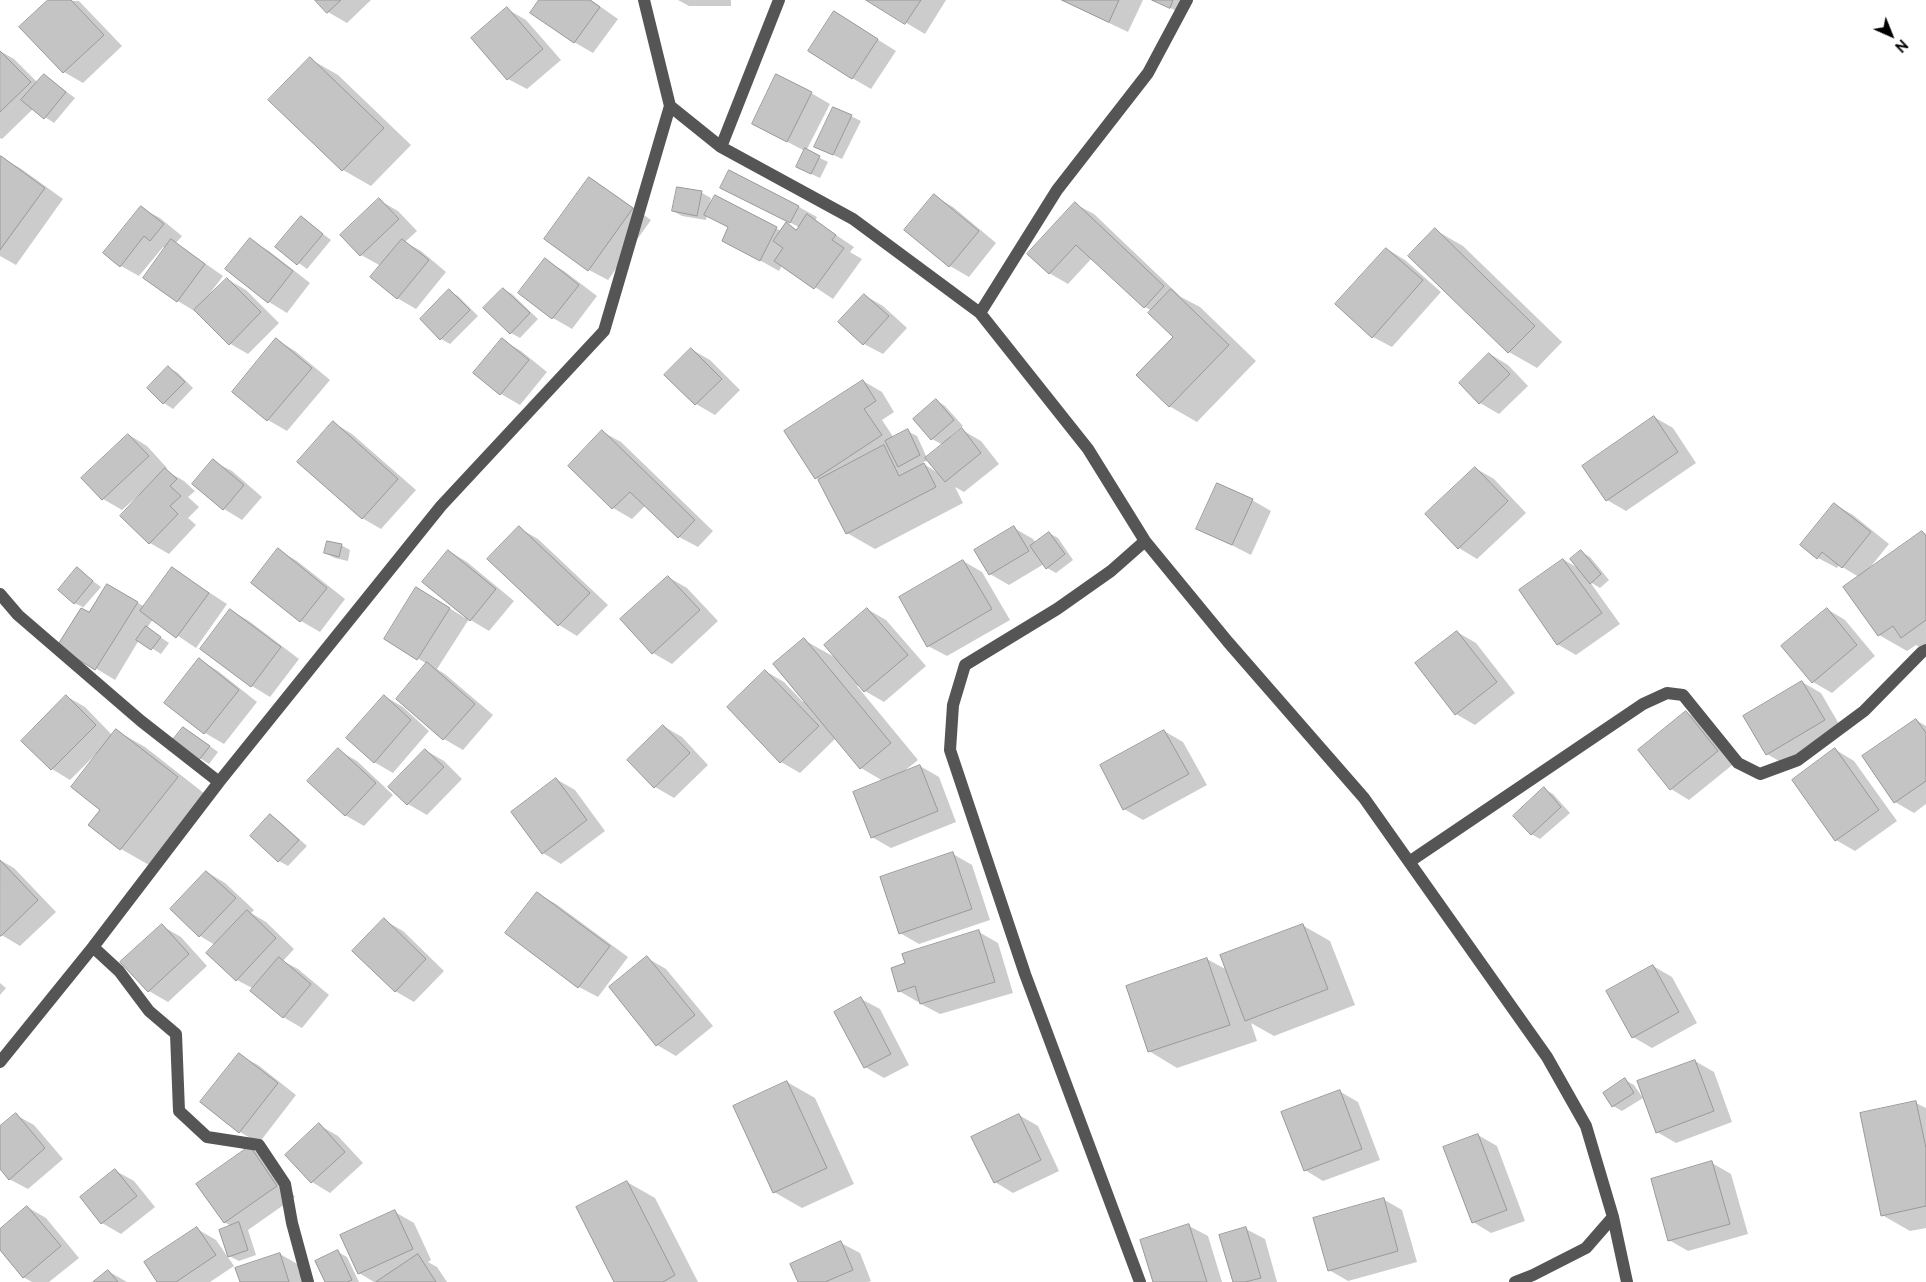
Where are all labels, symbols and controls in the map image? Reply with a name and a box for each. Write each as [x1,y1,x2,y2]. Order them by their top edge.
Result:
north arrow [1866,10,1916,60]
text: N [1892,36,1911,55]

